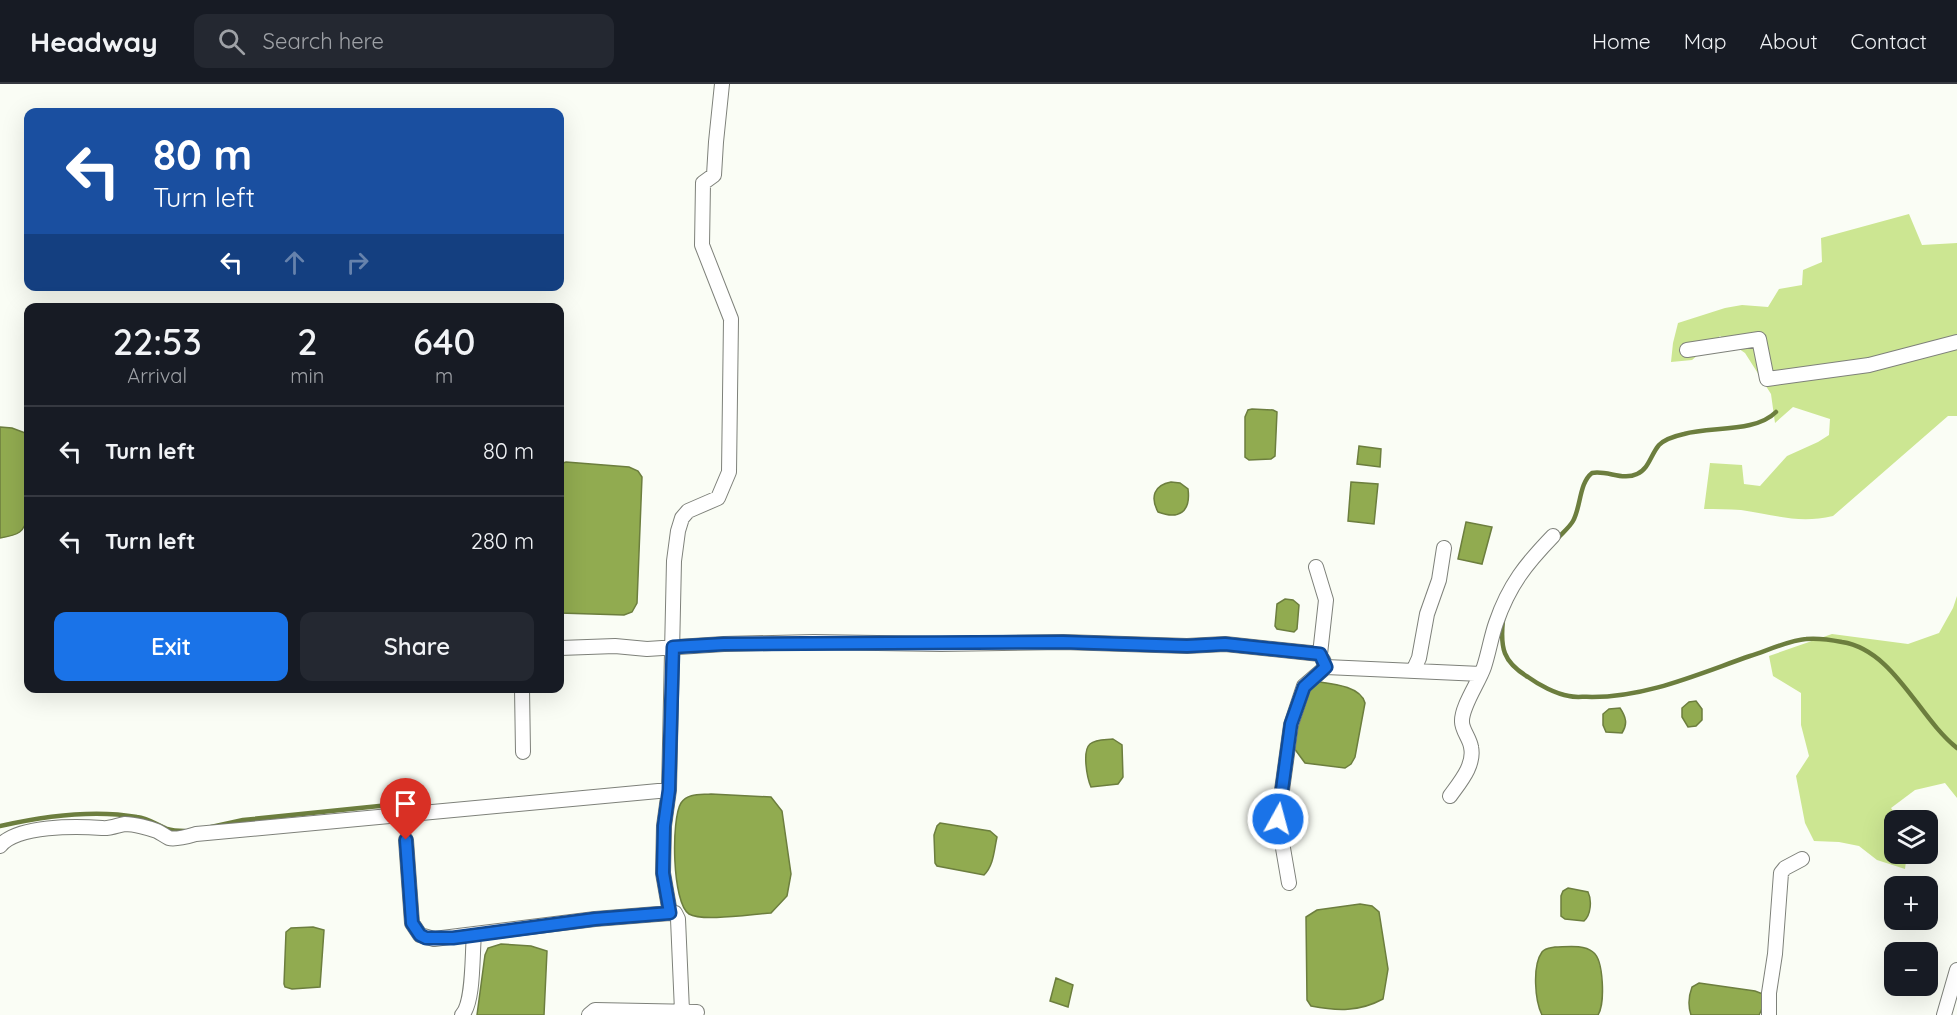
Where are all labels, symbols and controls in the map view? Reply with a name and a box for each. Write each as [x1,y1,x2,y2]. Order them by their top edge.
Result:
search box [194,14,614,68]
text: Headway [30,24,158,59]
icon: search [215,25,248,58]
text: Search here [263,27,384,55]
text: Home [1592,28,1651,54]
text: Map [1684,28,1727,54]
text: About [1760,28,1818,54]
text: Contact [1851,28,1927,54]
text: 80 m [153,128,252,181]
icon: left [54,132,132,210]
text: Turn left [153,180,255,214]
icon: left [215,246,248,279]
icon: ahead [278,246,311,279]
icon: right [341,246,374,279]
text: 22:53 [113,319,202,364]
text: 2 [297,319,318,364]
text: 640 [413,319,475,364]
text: Arrival [127,363,187,388]
text: min [290,363,324,388]
text: m [435,363,453,388]
icon: left [54,435,87,468]
text: Turn left [105,437,195,465]
text: 80 m [483,437,534,465]
icon: left [54,525,87,558]
text: Turn left [105,527,195,555]
text: 280 m [471,527,534,555]
button: Exit [54,612,288,681]
button: Share [300,612,534,681]
pin [380,778,431,840]
icon: arrive [389,787,422,820]
position arrow [1246,787,1310,851]
map controls [1884,810,1938,996]
button: layers [1884,810,1938,864]
button: + [1884,876,1938,930]
button: − [1884,942,1938,996]

